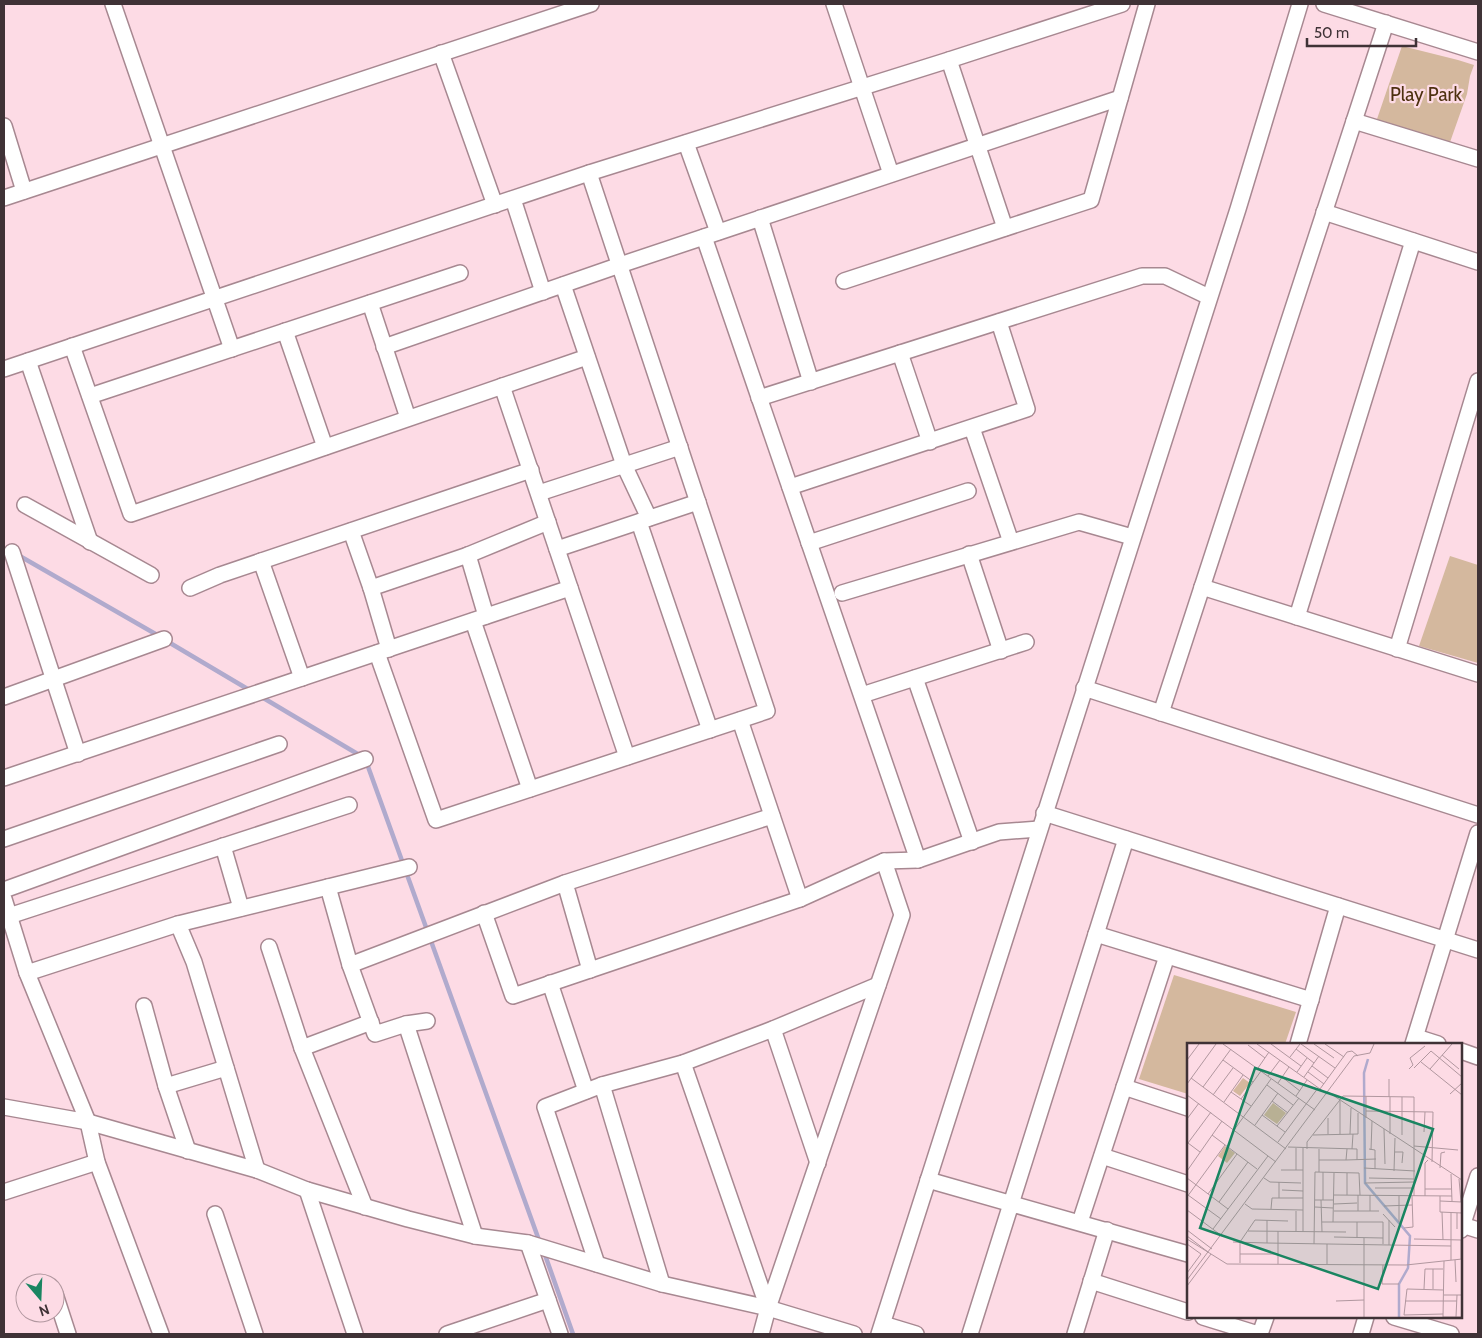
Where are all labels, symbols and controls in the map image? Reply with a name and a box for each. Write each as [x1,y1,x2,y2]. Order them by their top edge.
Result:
scale bar [1307,15,1416,47]
text: 50 m [1314,24,1349,42]
park label: Play Park [1390,83,1463,106]
inset map [1187,1043,1462,1318]
north arrow [15,1273,65,1323]
text: N [37,1300,52,1320]

